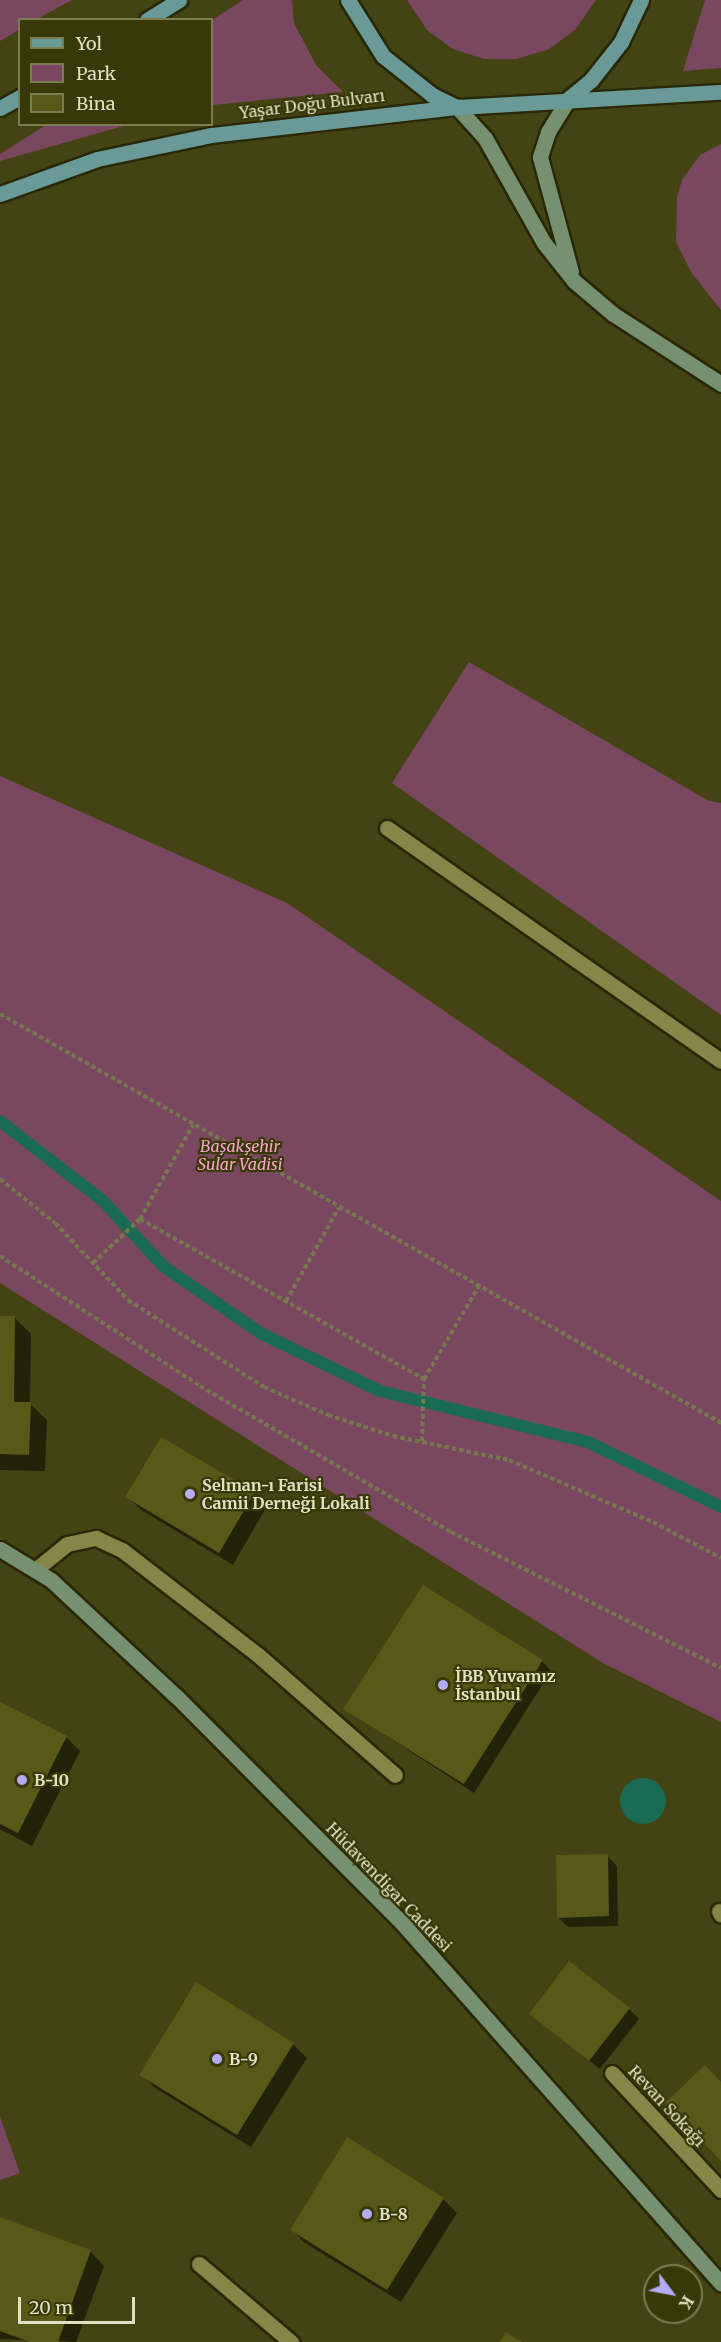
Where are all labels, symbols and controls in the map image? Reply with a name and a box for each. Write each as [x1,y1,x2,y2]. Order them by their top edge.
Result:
legend [18,18,213,126]
text: Yol [76,32,102,55]
text: Park [76,62,116,85]
street label: Yaşar Doğu Bulvarı [238,86,386,122]
text: Bina [76,92,115,115]
park label: Başakşehir Sular Vadisi [198,1136,282,1174]
place label: Selman-ı Farisi Camii Derneği Lokali [202,1475,370,1513]
marker: Selman-ı Farisi Camii Derneği Lokali [183,1487,197,1501]
place label: İBB Yuvamız İstanbul [455,1666,556,1704]
marker: İBB Yuvamız İstanbul [436,1678,450,1692]
place label: B-10 [34,1770,69,1790]
marker: B-10 [15,1773,29,1787]
street label: Hüdavendigar Caddesi [322,1818,456,1956]
place label: B-9 [229,2049,258,2069]
marker: B-9 [210,2052,224,2066]
street label: Revan Sokağı [624,2061,710,2151]
place label: B-8 [379,2204,408,2224]
marker: B-8 [360,2207,374,2221]
north arrow [643,2264,703,2324]
scale bar [21,2285,138,2323]
text: K [675,2292,698,2313]
text: 20 m [29,2296,73,2319]

